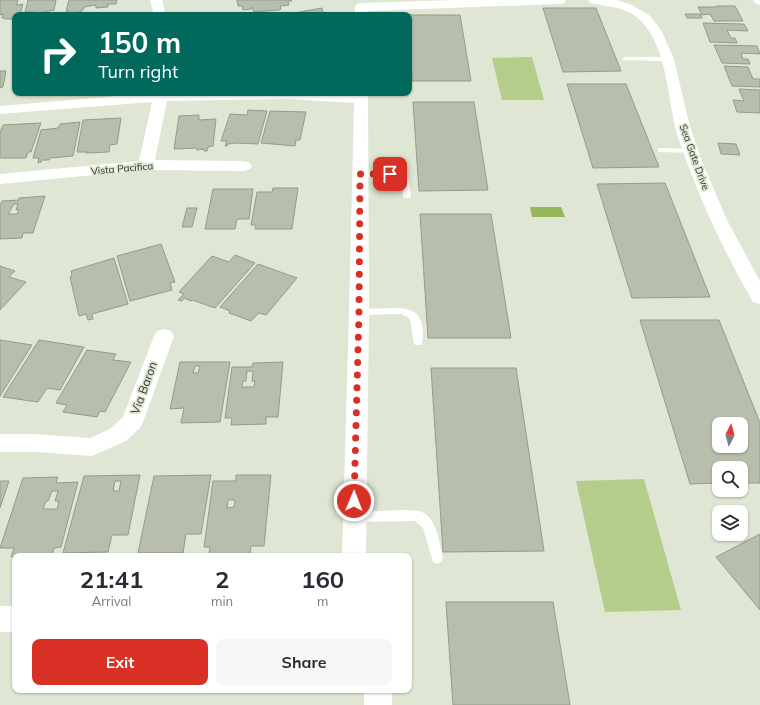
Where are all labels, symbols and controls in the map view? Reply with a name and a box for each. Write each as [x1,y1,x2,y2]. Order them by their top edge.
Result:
text: 150 m [98,25,181,60]
icon: right [32,28,84,80]
text: Turn right [98,60,178,83]
street label: Sea Gate Drive [677,122,712,192]
pin [373,157,407,191]
street label: Vista Pacifica [90,159,154,178]
icon: arrive [379,163,401,185]
street label: Via Baron [127,359,160,416]
north arrow [712,417,748,453]
map controls [712,417,748,541]
button: search [712,461,748,497]
position arrow [333,480,375,522]
button: layers [712,505,748,541]
text: 21:41 [80,564,143,594]
text: 2 [215,564,229,594]
text: 160 [301,564,344,594]
text: Arrival [92,593,131,609]
text: min [211,593,233,609]
text: m [317,593,328,609]
button: Exit [32,639,208,685]
button: Share [216,639,392,685]

